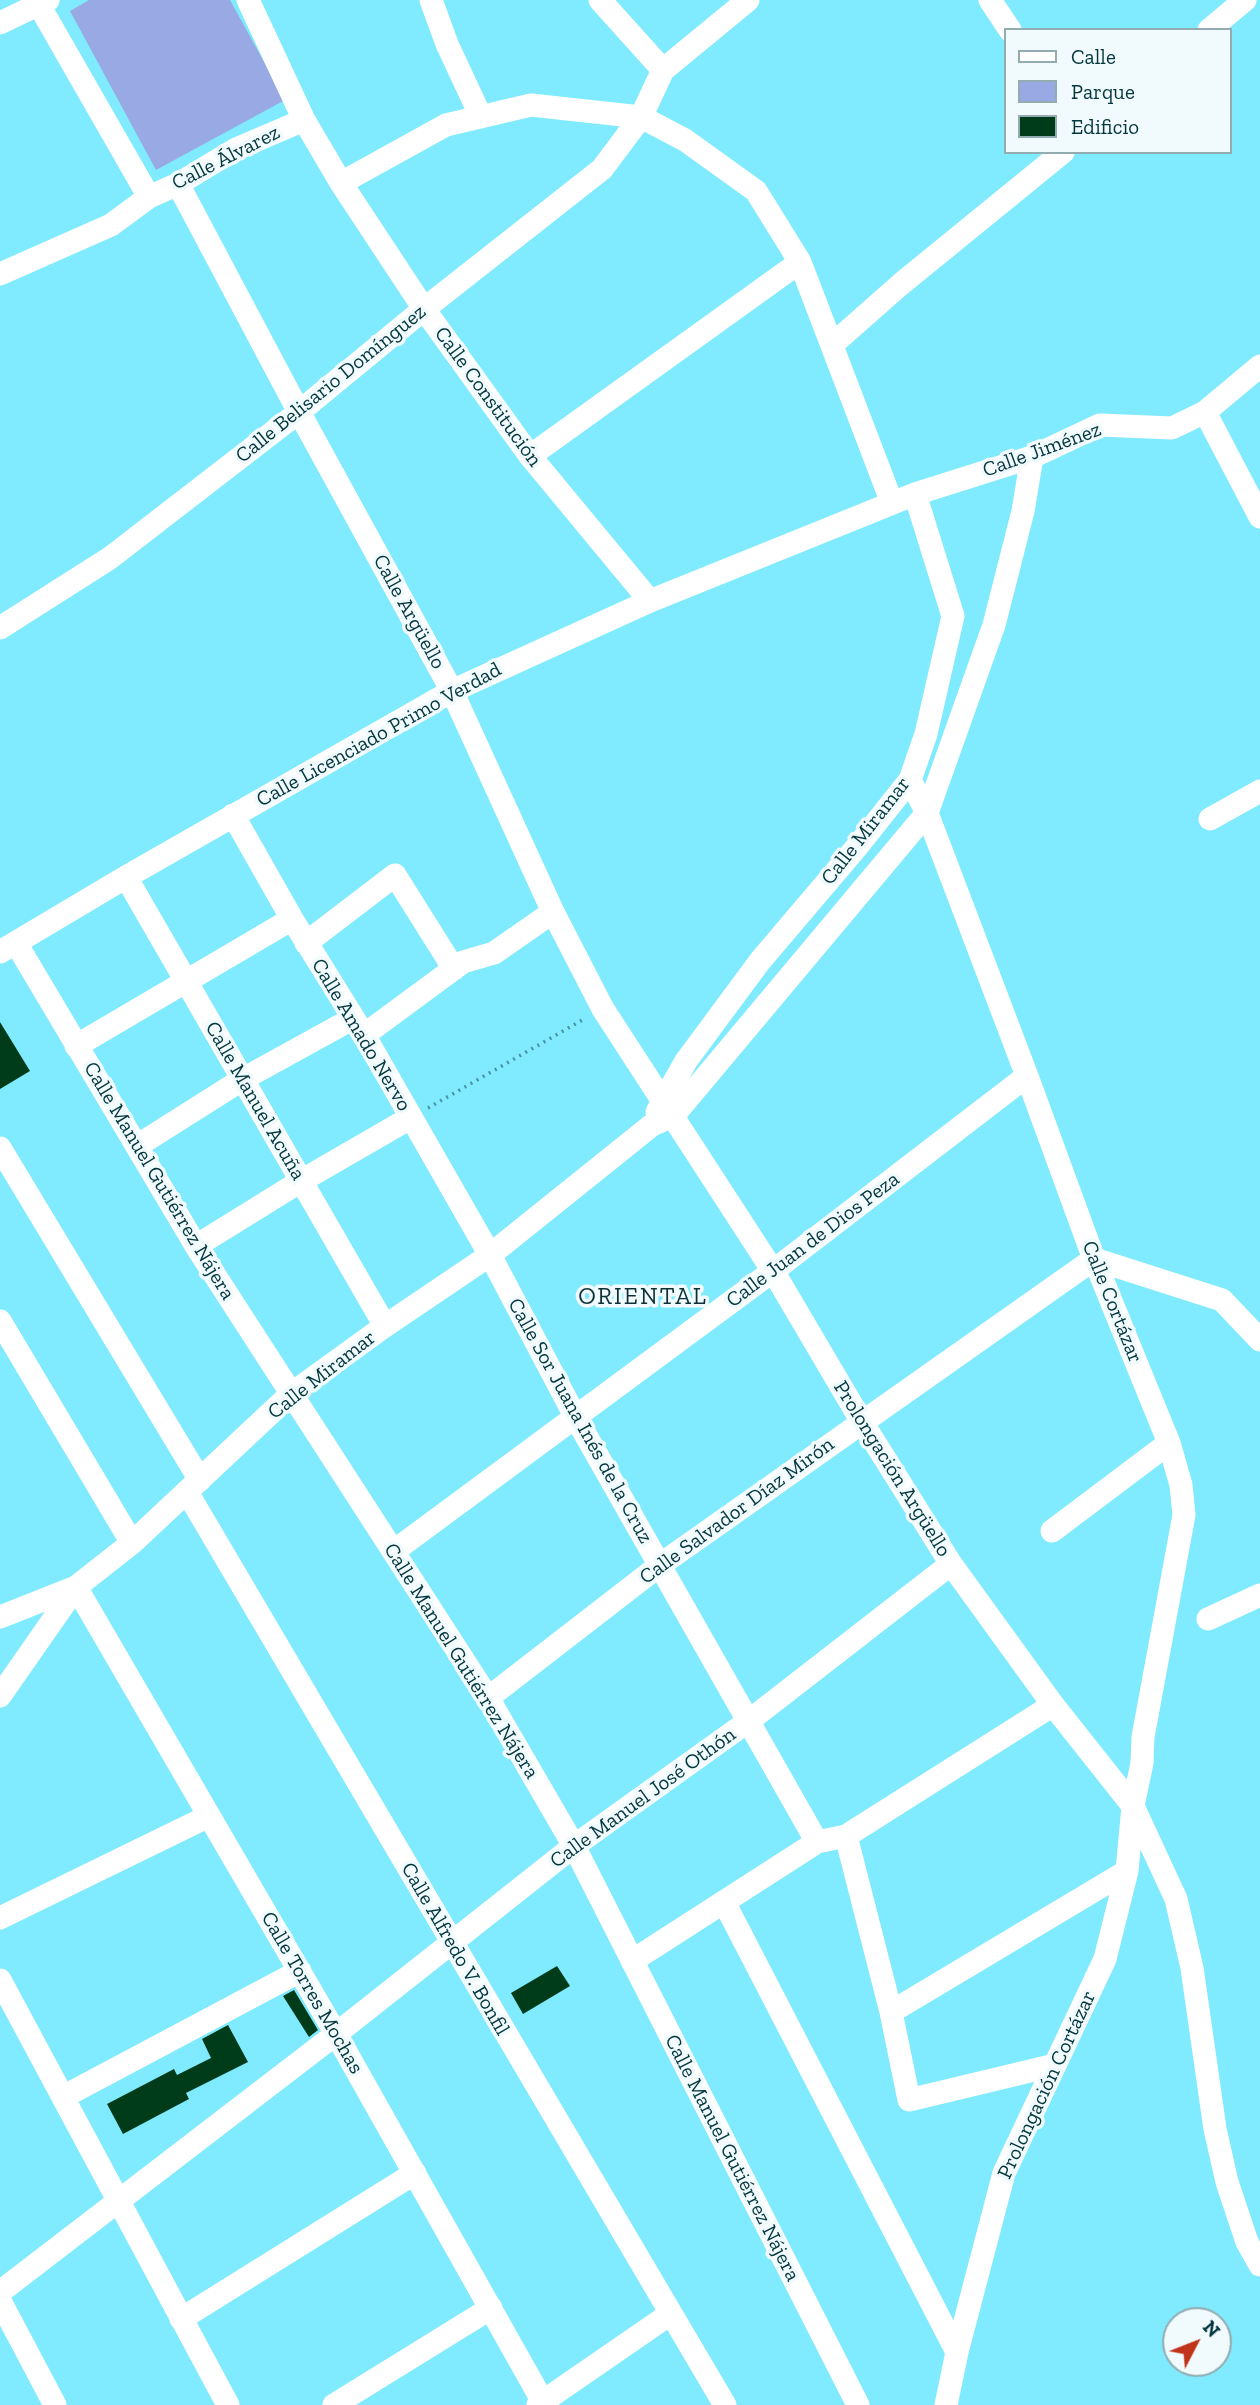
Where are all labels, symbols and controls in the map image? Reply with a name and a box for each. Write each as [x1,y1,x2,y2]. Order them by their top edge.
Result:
legend [1004,28,1232,154]
text: Calle [1071,44,1116,69]
text: Parque [1071,79,1135,104]
text: Edificio [1071,114,1139,139]
street label: Calle Álvarez [168,120,284,196]
street label: Calle Belisario Domínguez [231,299,431,469]
street label: Calle Constitución [429,322,547,472]
street label: Calle Jiménez [979,417,1105,483]
street label: Calle Argüello [367,550,451,674]
street label: Calle Licenciado Primo Verdad [252,657,506,813]
street label: Calle Miramar [816,772,916,890]
street label: Calle Amado Nervo [306,954,416,1116]
street label: Calle Manuel Acuña [199,1017,311,1185]
street label: Calle Manuel Gutiérrez Nájera [78,1057,240,1305]
street label: Calle Juan de Dios Peza [721,1167,905,1313]
street label: Calle Cortázar [1076,1237,1148,1367]
district label: ORIENTAL [579,1283,707,1311]
street label: Calle Sor Juana Inés de la Cruz [502,1294,658,1548]
street label: Calle Miramar [263,1325,381,1425]
street label: Prolongación Argüello [828,1377,956,1561]
street label: Calle Salvador Díaz Mirón [635,1432,839,1590]
street label: Calle Manuel Gutiérrez Nájera [378,1539,544,1783]
street label: Calle Manuel José Othón [545,1722,741,1874]
street label: Calle Alfredo V. Bonfil [395,1858,515,2040]
street label: Calle Torres Mochas [255,1907,369,2079]
street label: Prolongación Cortázar [992,1987,1102,2183]
street label: Calle Manuel Gutiérrez Nájera [659,2031,805,2285]
north arrow [1162,2307,1232,2377]
text: N [1198,2316,1225,2342]

